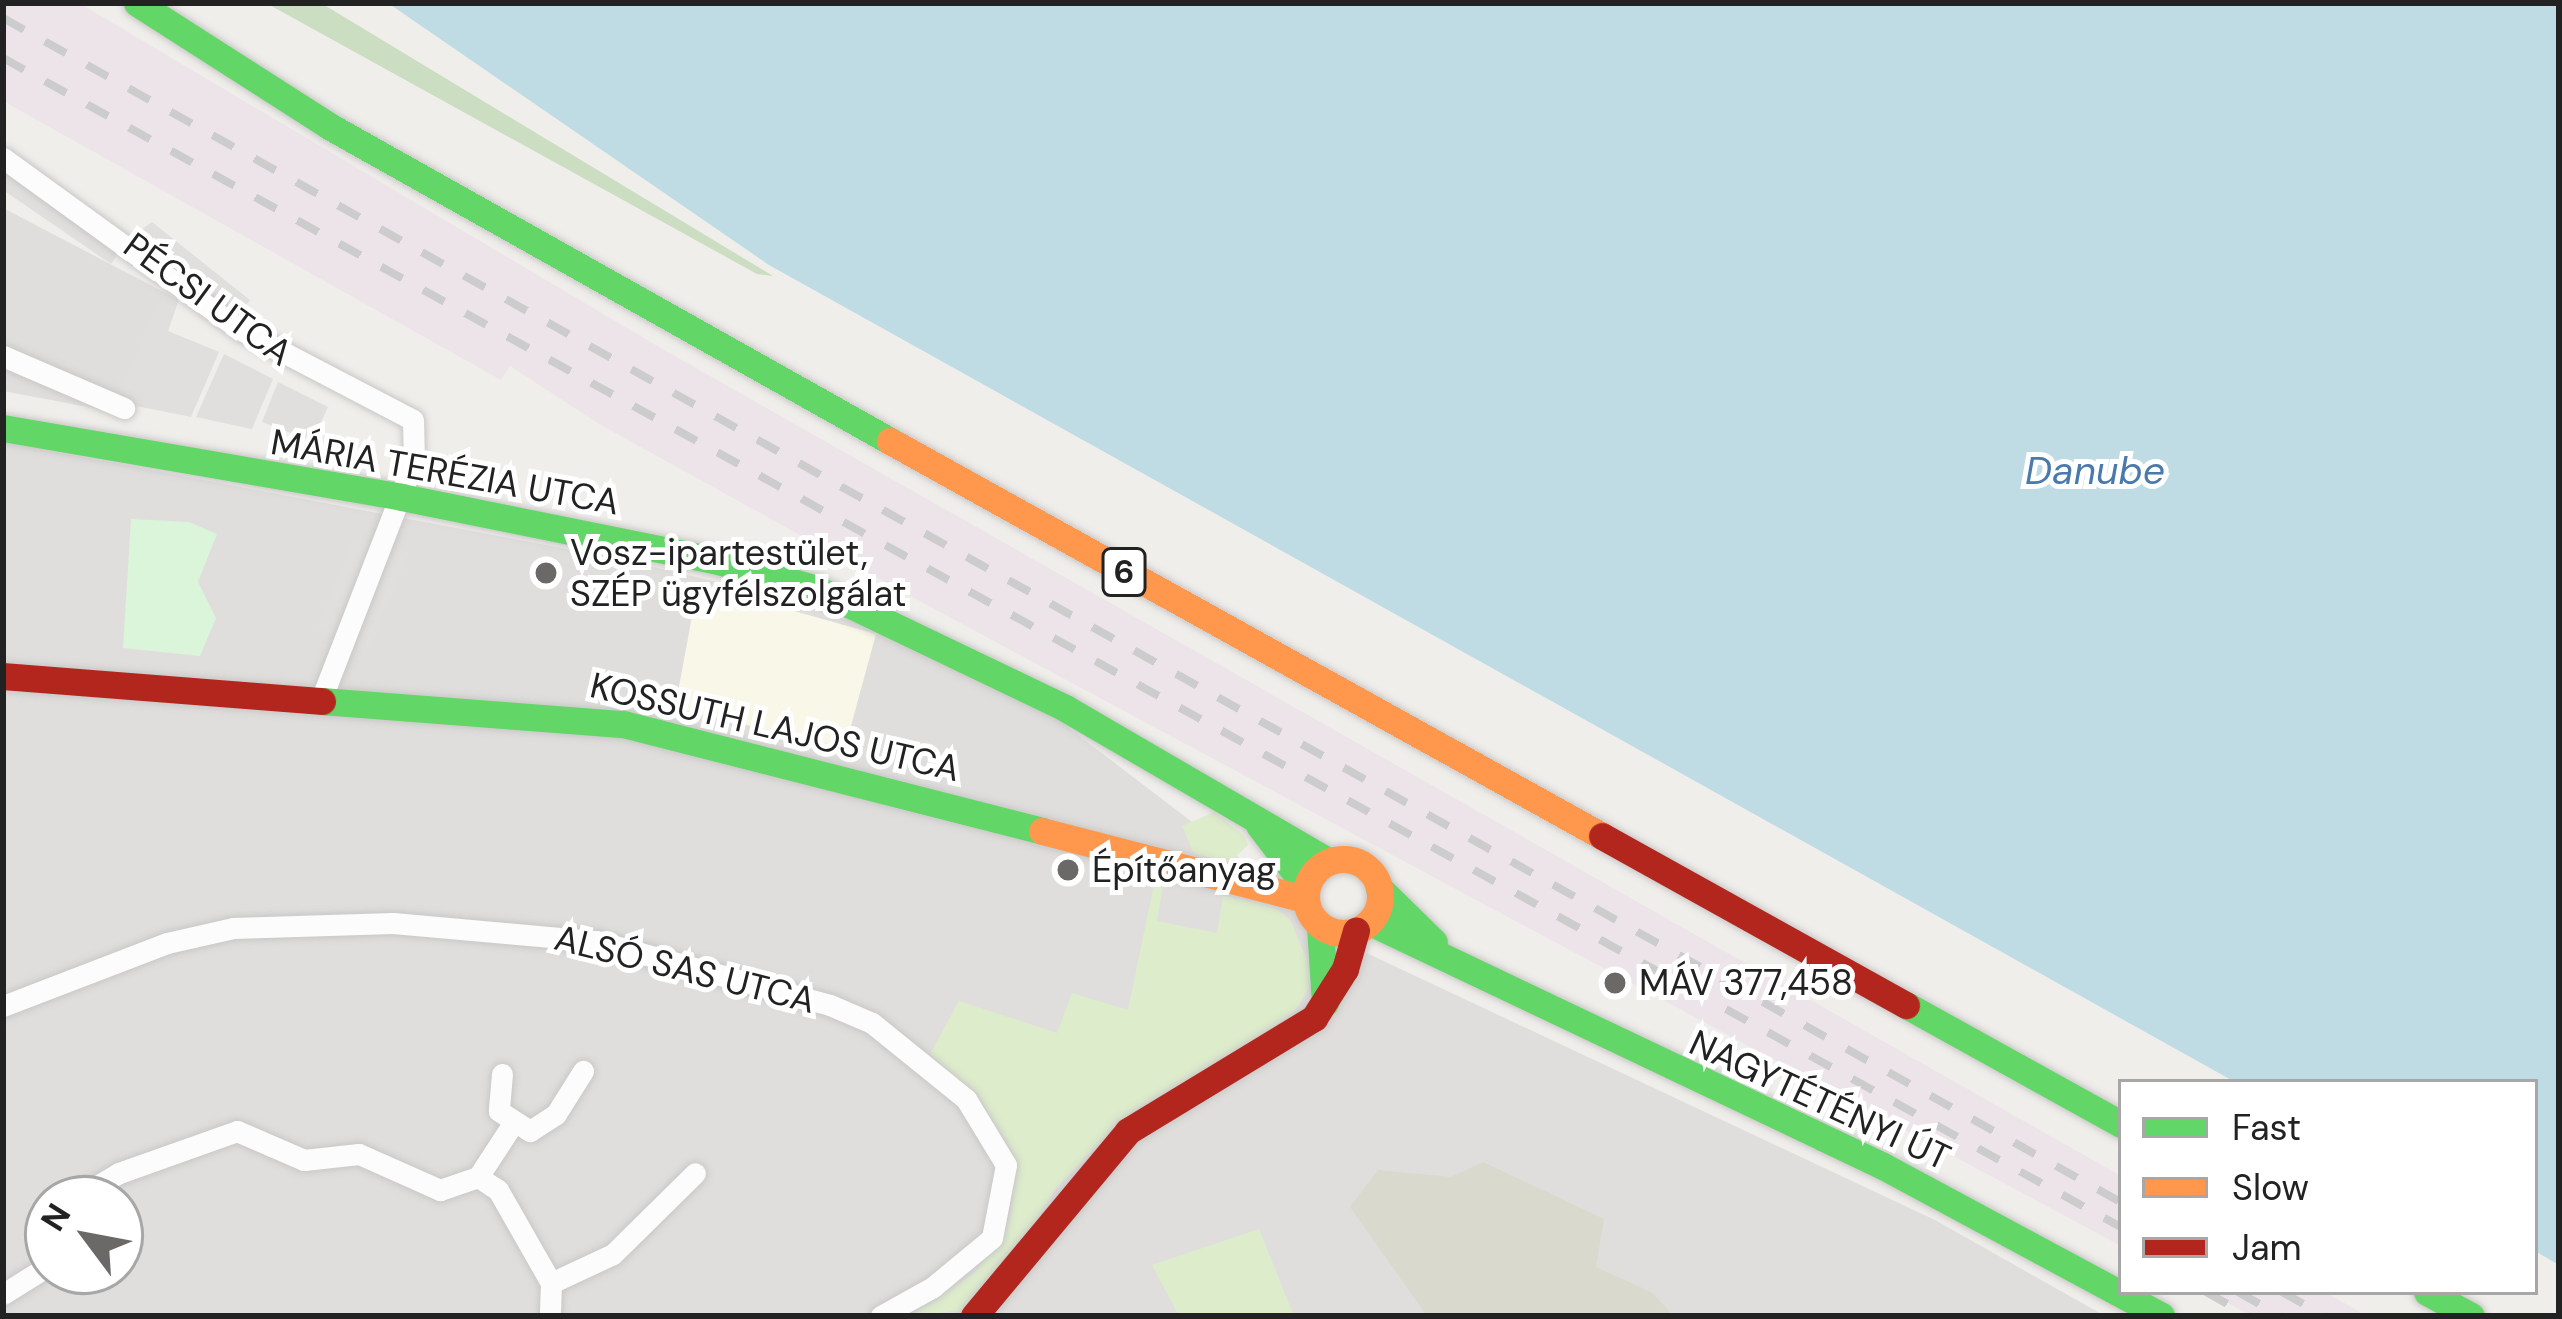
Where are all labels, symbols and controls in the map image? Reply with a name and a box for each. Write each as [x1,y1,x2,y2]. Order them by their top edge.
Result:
street label: PÉCSI UTCA [115,223,301,375]
street label: MÁRIA TERÉZIA UTCA [268,420,622,524]
water label: Danube [2025,448,2165,494]
place label: Vosz-ipartestület, SZÉP ügyfélszolgálat [570,530,907,615]
road number: 6 [1100,545,1148,599]
marker: Vosz-ipartestület, SZÉP ügyfélszolgálat [533,560,559,586]
street label: KOSSUTH LAJOS UTCA [586,663,964,791]
place label: Építőanyag [1092,848,1276,892]
marker: Építőanyag [1055,857,1081,883]
street label: ALSÓ SAS UTCA [550,916,820,1022]
place label: MÁV 377,458 [1639,961,1853,1005]
marker: MÁV 377,458 [1602,970,1628,996]
street label: NAGYTÉTÉNYI ÚT [1683,1021,1957,1179]
legend [2118,1079,2538,1295]
text: Fast [2232,1104,2301,1151]
text: Slow [2232,1164,2309,1211]
north arrow [24,1175,144,1295]
text: N [31,1196,80,1239]
text: Jam [2232,1224,2302,1271]

